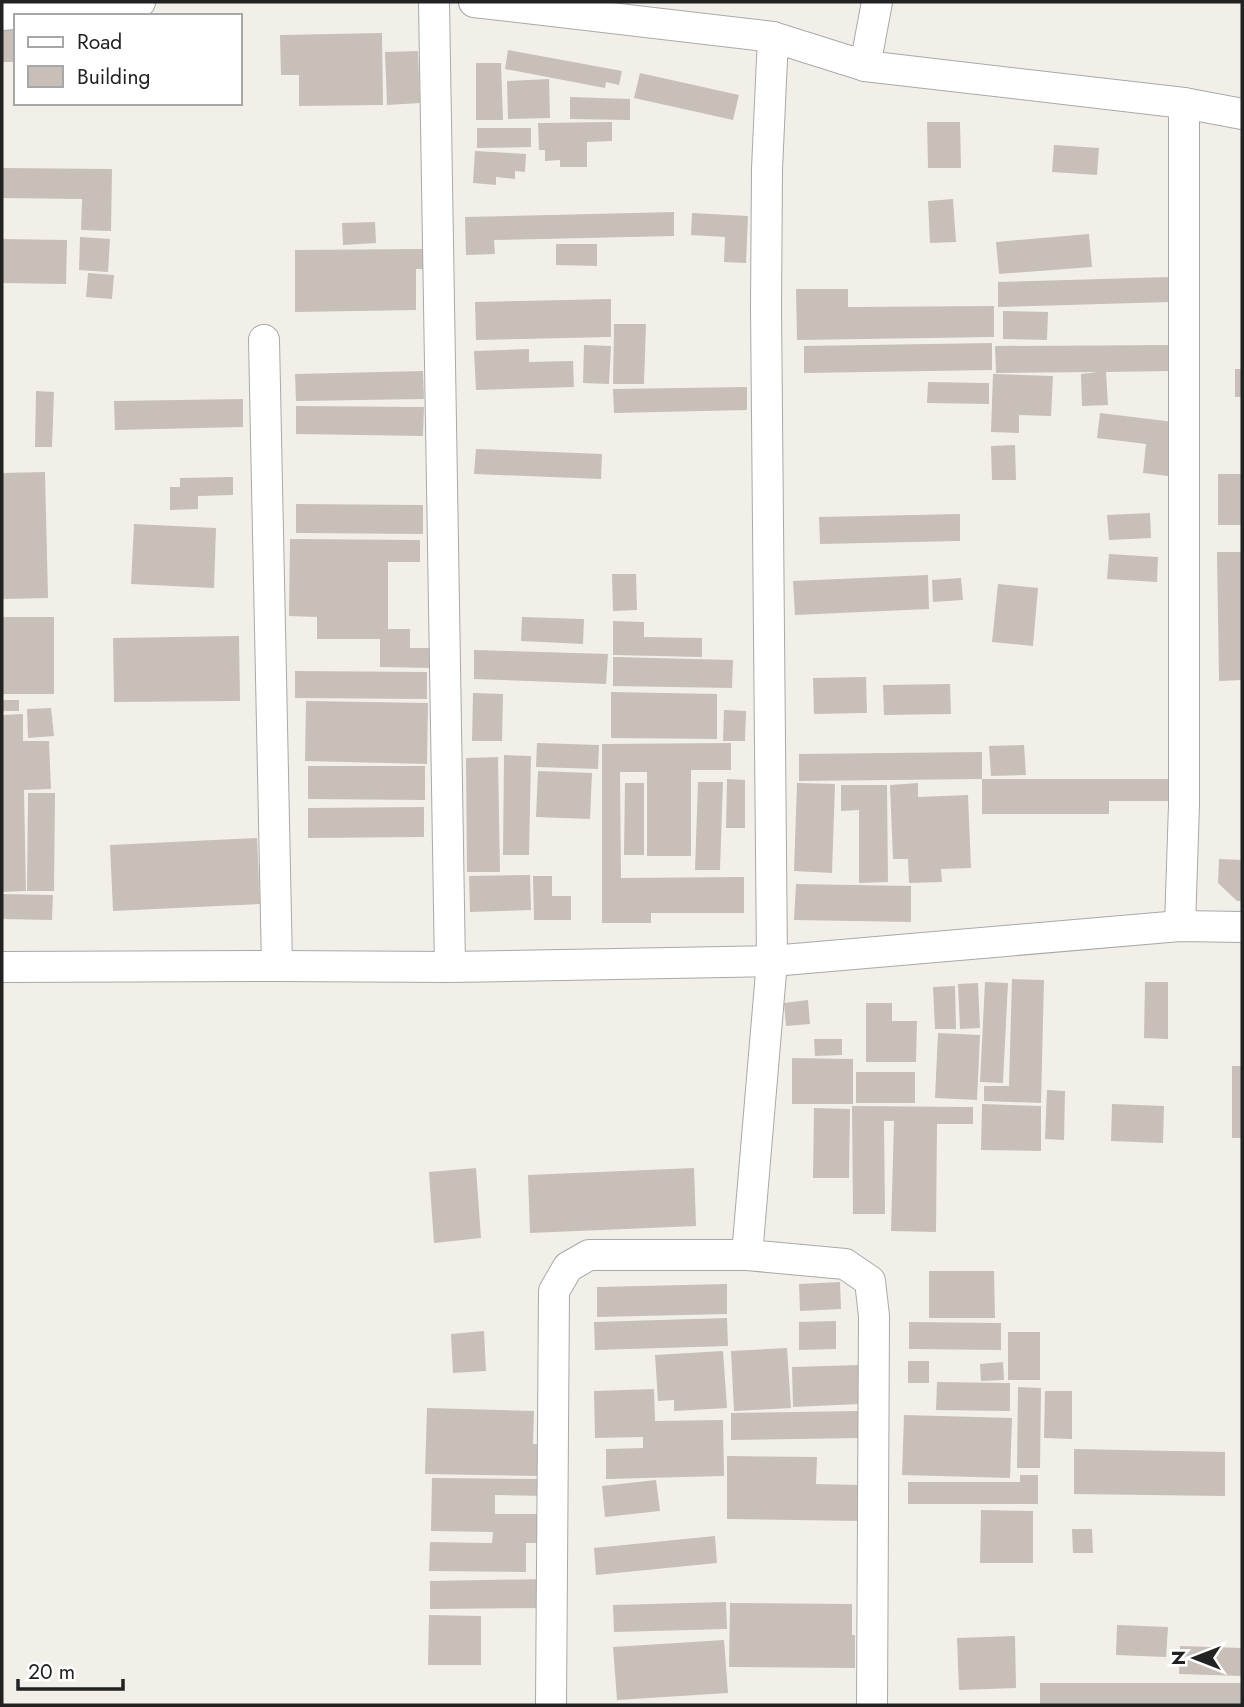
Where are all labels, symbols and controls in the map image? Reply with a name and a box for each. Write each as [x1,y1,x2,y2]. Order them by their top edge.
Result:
legend [14,14,242,105]
text: Road [77,27,122,57]
text: Building [77,62,150,92]
north arrow [1160,1623,1230,1693]
scale bar [18,1648,122,1692]
text: N [1165,1650,1192,1666]
text: 20 m [28,1657,75,1687]

